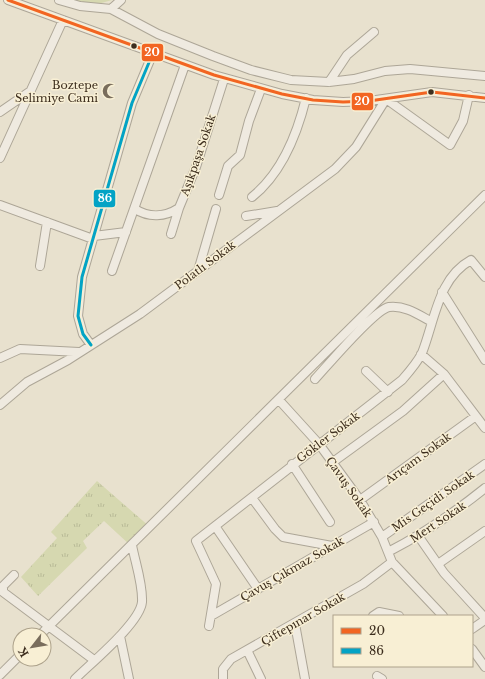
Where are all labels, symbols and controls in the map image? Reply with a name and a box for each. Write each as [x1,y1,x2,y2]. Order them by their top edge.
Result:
unlabelled marker [129,41,139,51]
line badge: 20 [141,43,164,62]
text: 20 [144,45,160,59]
place label: Boztepe Selimiye Cami [15,78,98,105]
mosque icon: Boztepe Selimiye Cami [101,82,119,100]
unlabelled marker [426,87,436,97]
line badge: 20 [351,92,374,111]
text: 20 [354,94,370,108]
street label: Aşıkpaşa Sokak [177,112,219,199]
line badge: 86 [93,189,116,208]
text: 86 [98,191,112,205]
street label: Polatlı Sokak [172,237,238,292]
street label: Gökler Sokak [294,409,363,465]
street label: Arıçam Sokak [381,429,454,487]
street label: Çavuş Sokak [323,454,375,520]
street label: Mis Geçidi Sokak [389,467,477,535]
street label: Mert Sokak [407,498,469,546]
street label: Çavuş Çıkmaz Sokak [238,533,347,604]
street label: Çiftepınar Sokak [259,589,348,649]
legend [333,615,473,667]
text: 20 [369,623,385,638]
north arrow [12,627,52,667]
text: 86 [369,643,384,658]
text: K [15,644,32,660]

